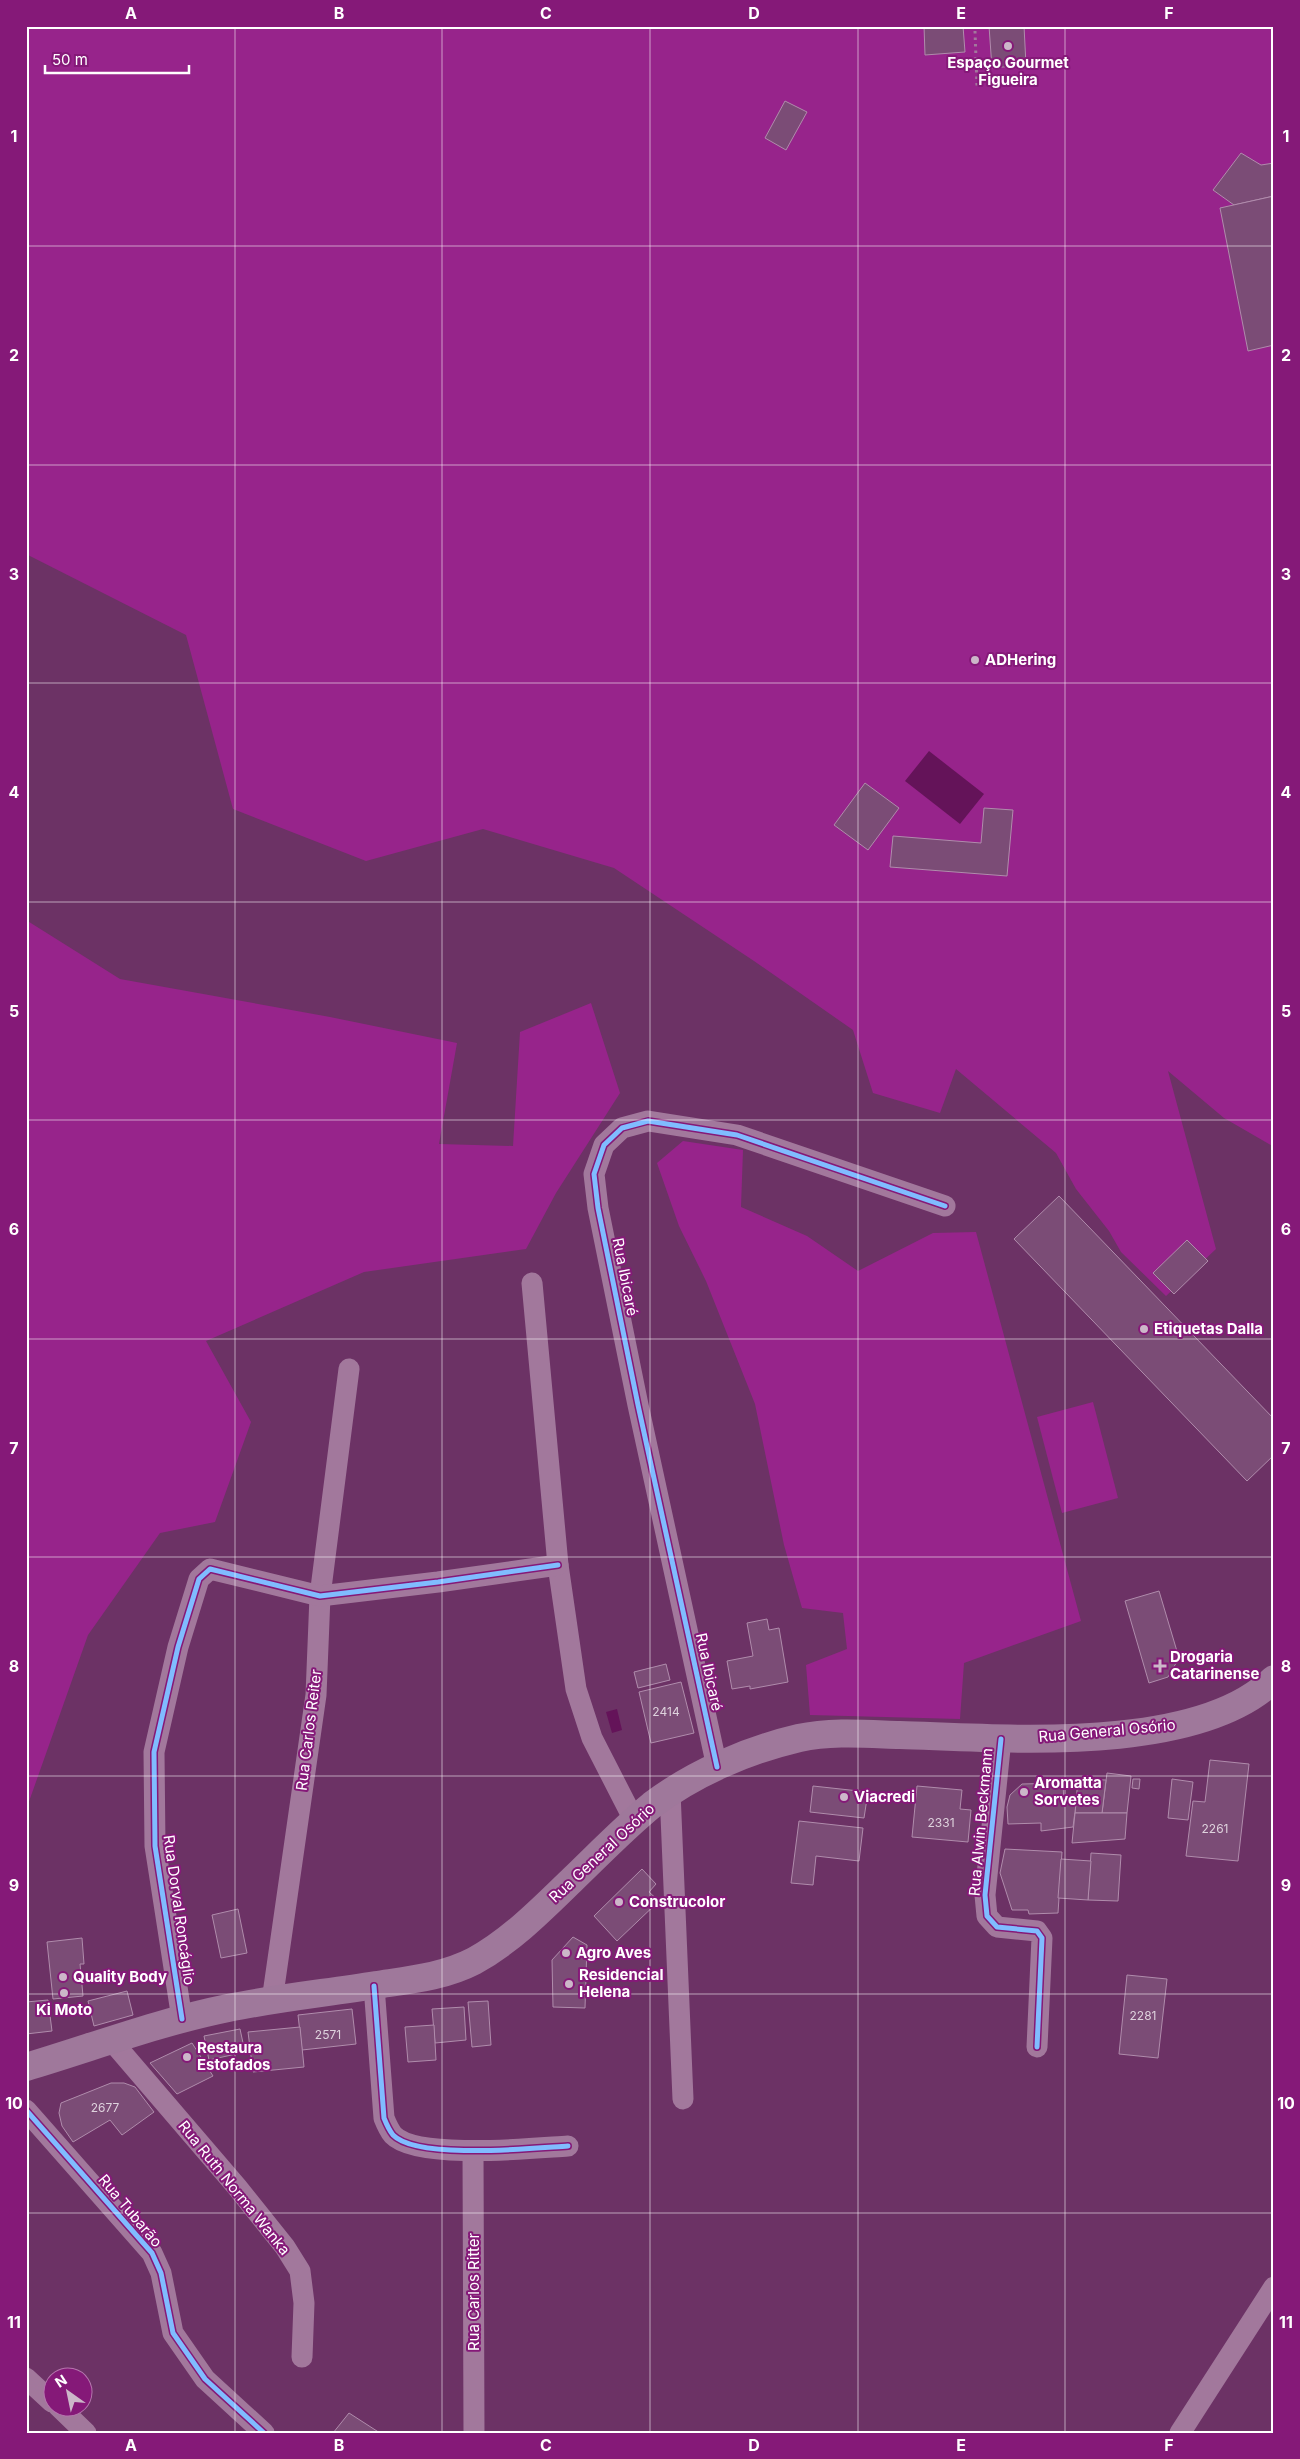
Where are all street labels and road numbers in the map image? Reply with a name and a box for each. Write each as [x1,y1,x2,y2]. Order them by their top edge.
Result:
street label: Rua Ibicaré [609,1236,642,1318]
street label: Rua Ibicaré [692,1631,727,1713]
street label: Rua Carlos Reiter [292,1668,325,1792]
street label: Rua General Osório [1038,1715,1176,1746]
street label: Rua Alwin Beckmann [965,1747,996,1897]
street label: Rua General Osório [545,1799,658,1906]
street label: Rua Dorval Roncáglio [160,1834,199,1986]
street label: Rua Ruth Norma Wanka [174,2117,295,2259]
street label: Rua Tubarão [94,2170,166,2251]
street label: Rua Carlos Ritter [464,2233,483,2351]

